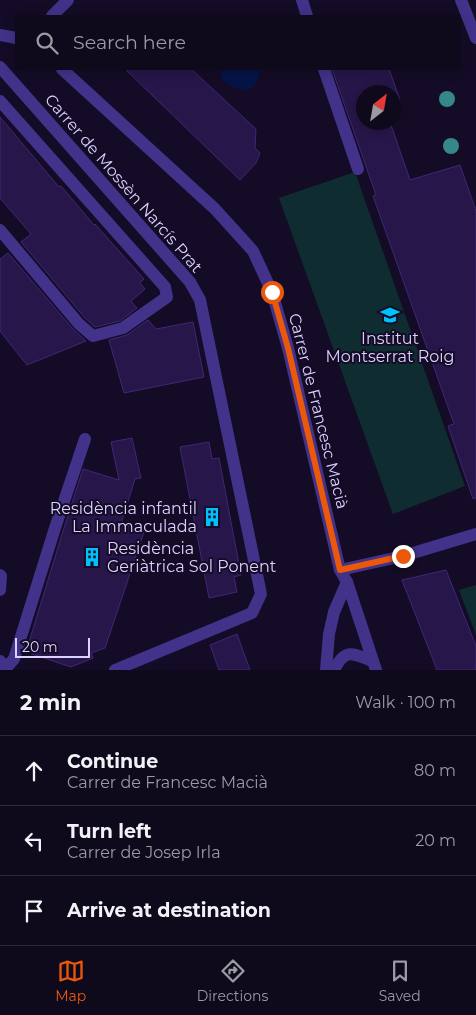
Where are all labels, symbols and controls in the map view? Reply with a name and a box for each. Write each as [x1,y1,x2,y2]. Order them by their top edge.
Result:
search box [15,15,461,70]
icon: search [33,29,61,57]
text: Search here [73,31,186,54]
north arrow [356,85,401,130]
street label: Carrer de Mossèn Narcís Prat [41,90,207,277]
route start [261,281,284,304]
school or university icon: Institut Montserrat Roig [379,304,401,326]
street label: Carrer de Francesc Macià [285,311,352,511]
place label: Institut Montserrat Roig [325,329,455,366]
place label: Residència infantil La Immaculada [50,499,197,536]
building icon: Residència infantil La Immaculada [201,506,223,528]
place label: Residència Geriàtrica Sol Ponent [107,539,277,576]
route end [392,545,415,568]
building icon: Residència Geriàtrica Sol Ponent [81,546,103,568]
scale bar [15,635,90,658]
text: 20 m [22,638,58,656]
text: 2 min [20,690,81,715]
text: Walk · 100 m [355,693,456,712]
text: Continue [67,750,158,773]
icon: ahead [20,757,48,785]
text: 80 m [414,761,456,780]
text: Carrer de Francesc Macià [67,773,268,792]
text: Turn left [67,820,152,843]
icon: left [20,827,48,855]
text: 20 m [415,831,456,850]
text: Carrer de Josep Irla [67,843,221,862]
icon: arrive [20,897,48,925]
text: Arrive at destination [67,899,271,922]
tab: Map [55,957,86,1005]
tab: Directions [197,957,268,1005]
tab: Saved [379,957,421,1005]

